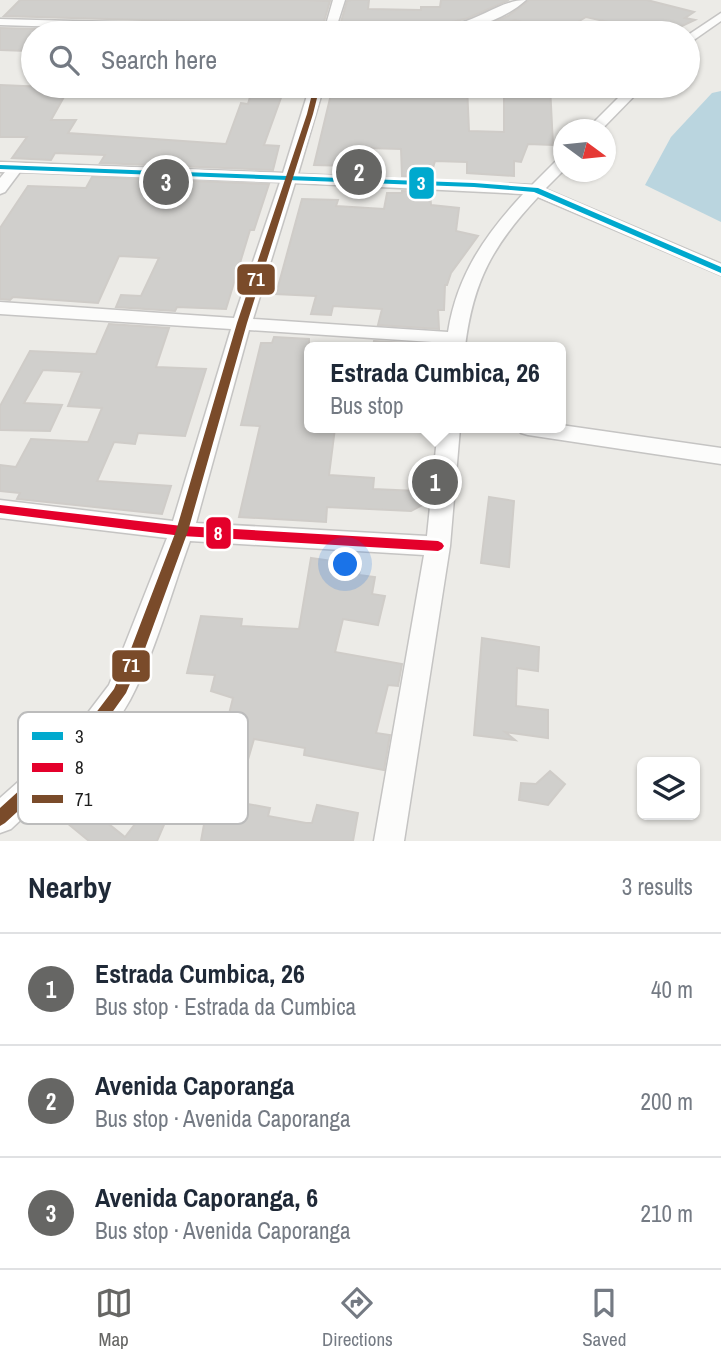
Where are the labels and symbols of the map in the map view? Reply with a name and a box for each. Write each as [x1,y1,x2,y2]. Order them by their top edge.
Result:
north arrow [553,119,616,182]
pin: 2 [336,146,382,198]
pin: 3 [143,156,189,208]
line badge: 3 [408,166,435,200]
text: 3 [417,170,426,196]
line badge: 71 [236,263,276,296]
text: 71 [247,266,265,292]
pin: 1 [412,456,458,508]
line badge: 8 [205,516,232,550]
text: 8 [214,520,223,546]
your location [328,547,362,581]
line badge: 71 [111,649,151,683]
text: 71 [122,652,140,678]
legend [18,712,248,824]
text: 3 [75,723,84,749]
text: 8 [75,754,84,780]
text: 71 [75,786,93,812]

